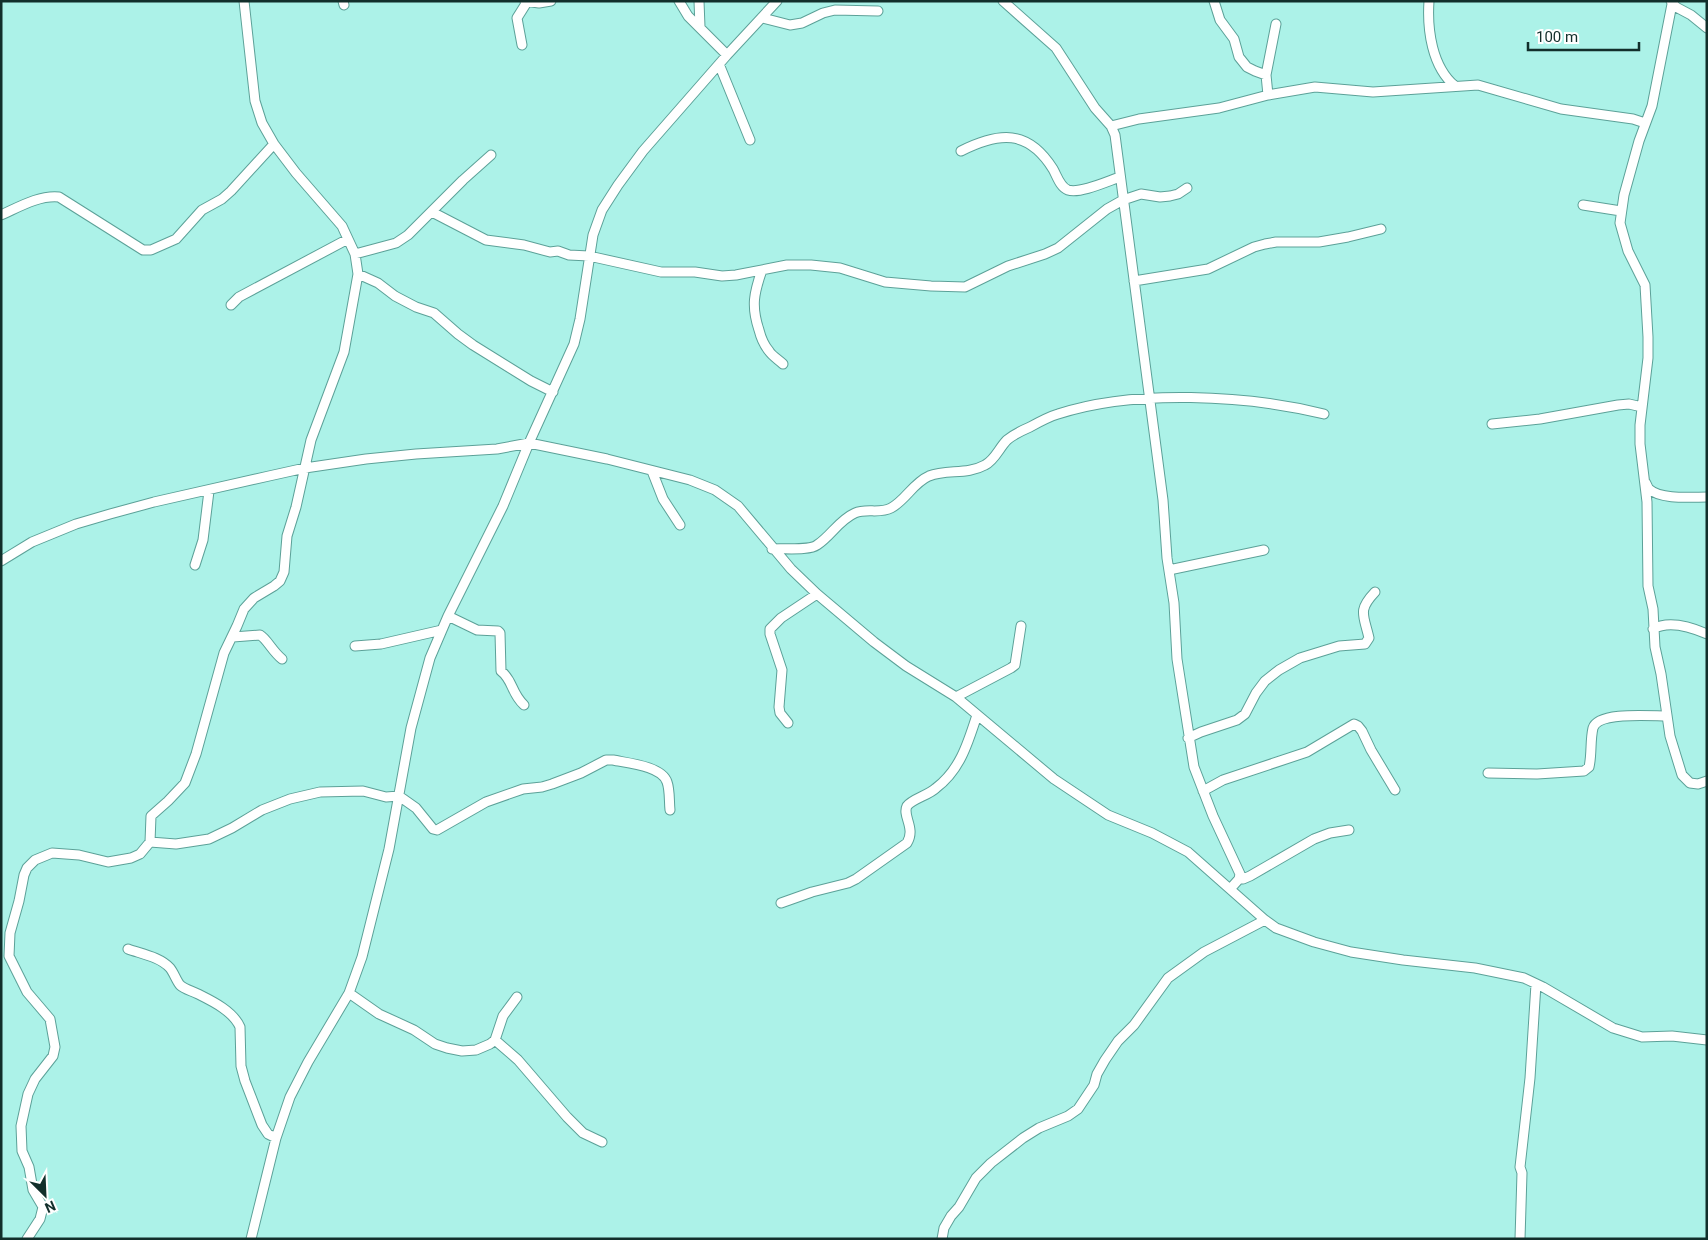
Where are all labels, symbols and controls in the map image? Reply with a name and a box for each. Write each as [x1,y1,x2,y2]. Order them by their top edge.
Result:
scale bar [1528,20,1639,52]
text: 100 m [1536,28,1578,46]
north arrow [20,1170,70,1220]
text: N [43,1198,58,1216]

